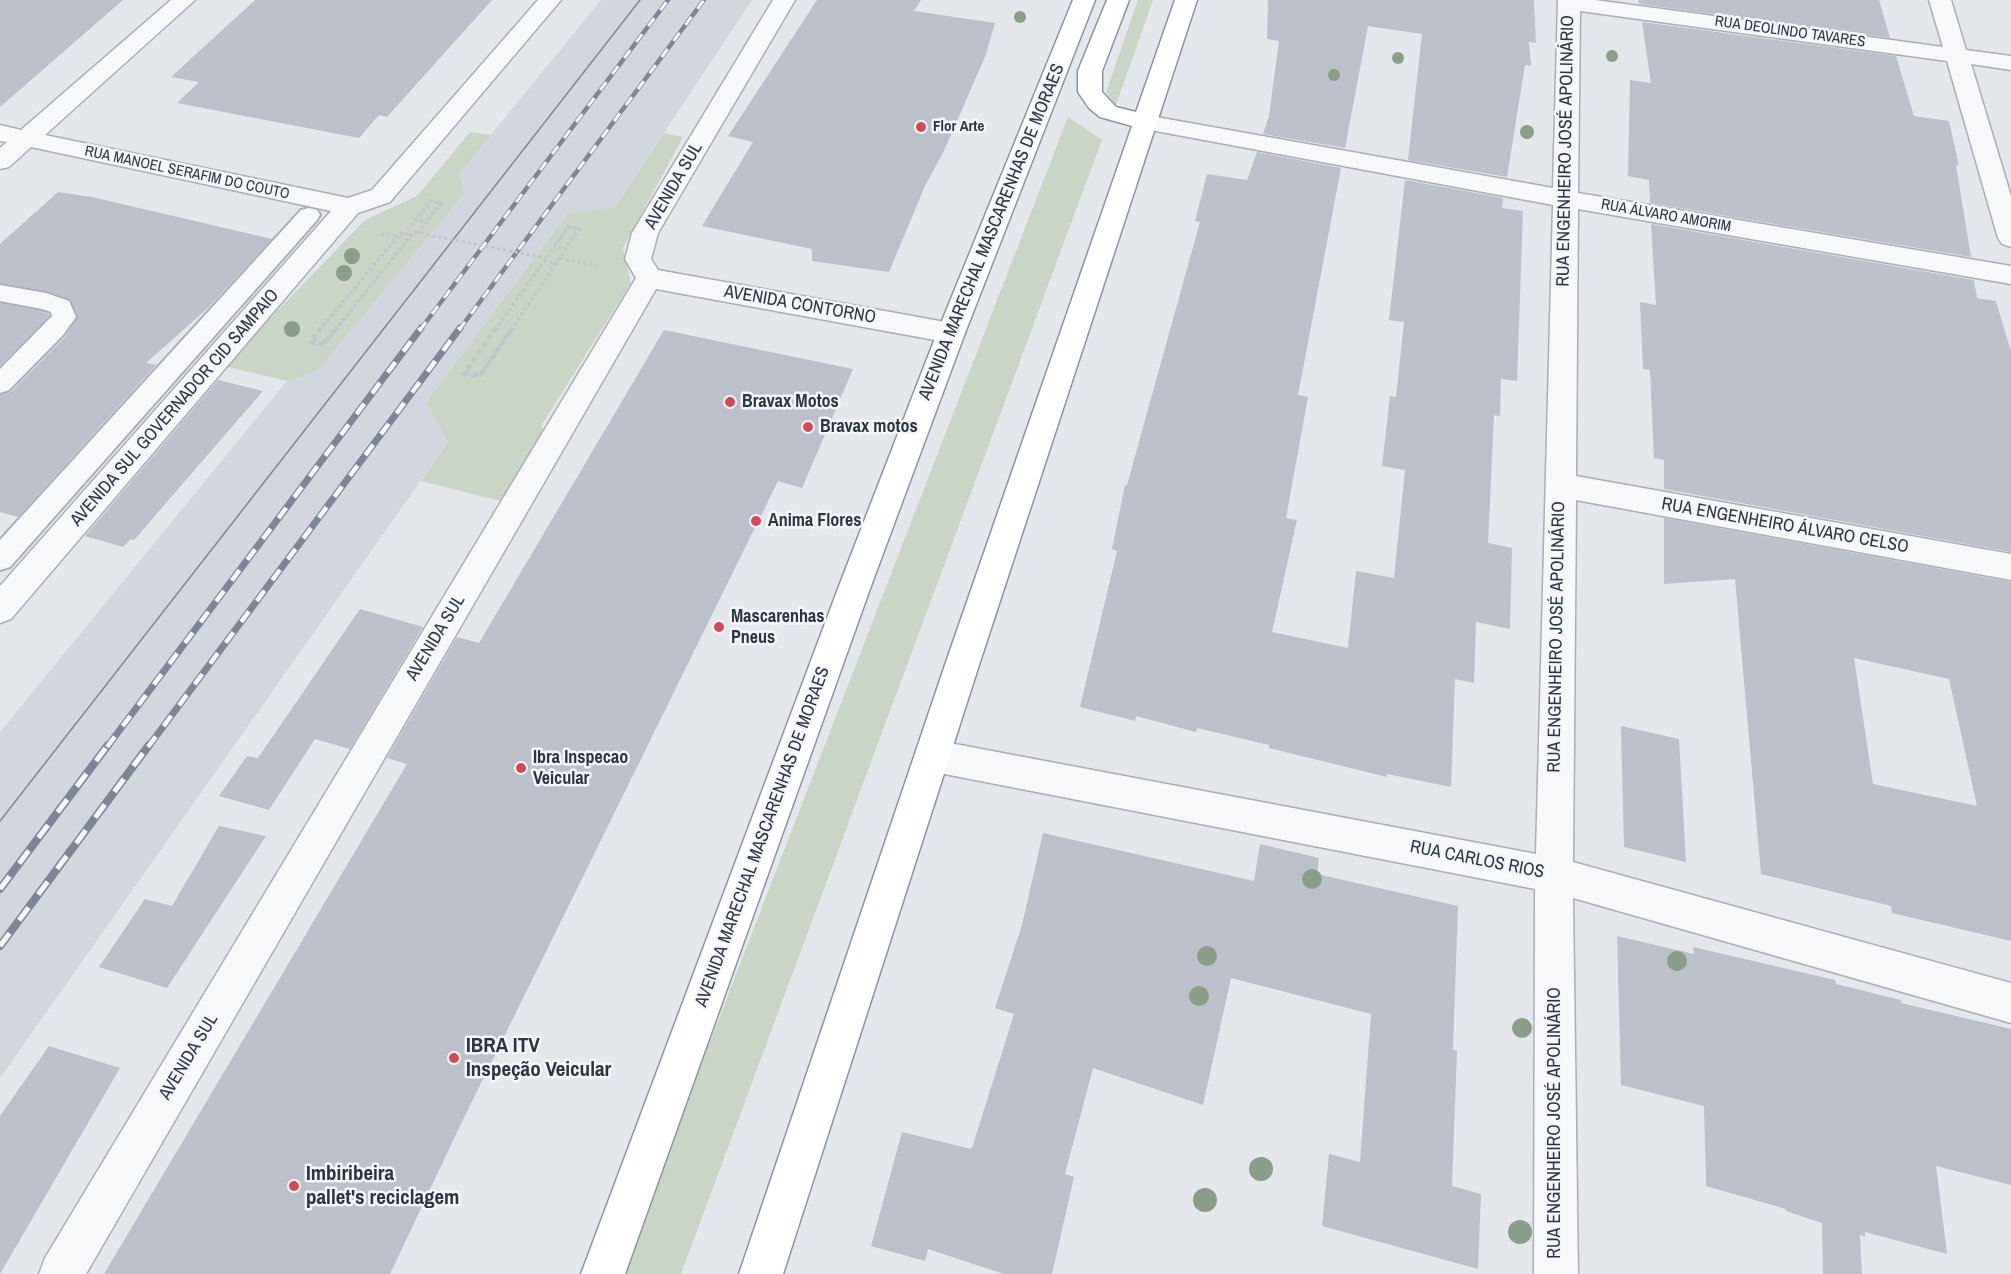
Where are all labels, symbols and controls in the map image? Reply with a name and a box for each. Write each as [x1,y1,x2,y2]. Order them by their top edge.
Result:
street label: RUA DEOLINDO TAVARES [1714,13,1866,51]
street label: RUA ENGENHEIRO JOSÉ APOLINÁRIO [1553,15,1579,287]
street label: AVENIDA MARECHAL MASCARENHAS DE MORAES [914,61,1070,403]
place label: Flor Arte [933,118,984,136]
marker: Flor Arte [914,120,928,134]
street label: AVENIDA SUL [641,139,707,233]
street label: RUA MANOEL SERAFIM DO COUTO [83,142,291,204]
street label: RUA ÁLVARO AMORIM [1600,196,1732,236]
street label: AVENIDA CONTORNO [722,281,878,329]
street label: AVENIDA SUL GOVERNADOR CID SAMPAIO [66,285,284,531]
place label: Bravax Motos [742,391,839,413]
marker: Bravax Motos [723,395,737,409]
place label: Bravax motos [820,416,918,438]
marker: Bravax motos [801,420,815,434]
street label: RUA ENGENHEIRO ÁLVARO CELSO [1660,494,1910,558]
street label: RUA ENGENHEIRO JOSÉ APOLINÁRIO [1544,501,1570,773]
place label: Anima Flores [768,510,862,532]
marker: Anima Flores [749,514,763,528]
street label: AVENIDA SUL [402,591,470,685]
place label: Mascarenhas Pneus [731,606,825,648]
marker: Mascarenhas Pneus [712,620,726,634]
street label: AVENIDA MARECHAL MASCARENHAS DE MORAES [691,664,835,1010]
place label: Ibra Inspecao Veicular [533,747,628,789]
marker: Ibra Inspecao Veicular [514,761,528,775]
street label: RUA CARLOS RIOS [1408,836,1546,884]
street label: RUA ENGENHEIRO JOSÉ APOLINÁRIO [1544,987,1566,1259]
street label: AVENIDA SUL [155,1010,223,1104]
place label: IBRA ITV Inspeção Veicular [466,1033,611,1083]
marker: IBRA ITV Inspeção Veicular [447,1051,461,1065]
place label: Imbiribeira pallet's reciclagem [306,1161,459,1211]
marker: Imbiribeira pallet's reciclagem [287,1179,301,1193]

